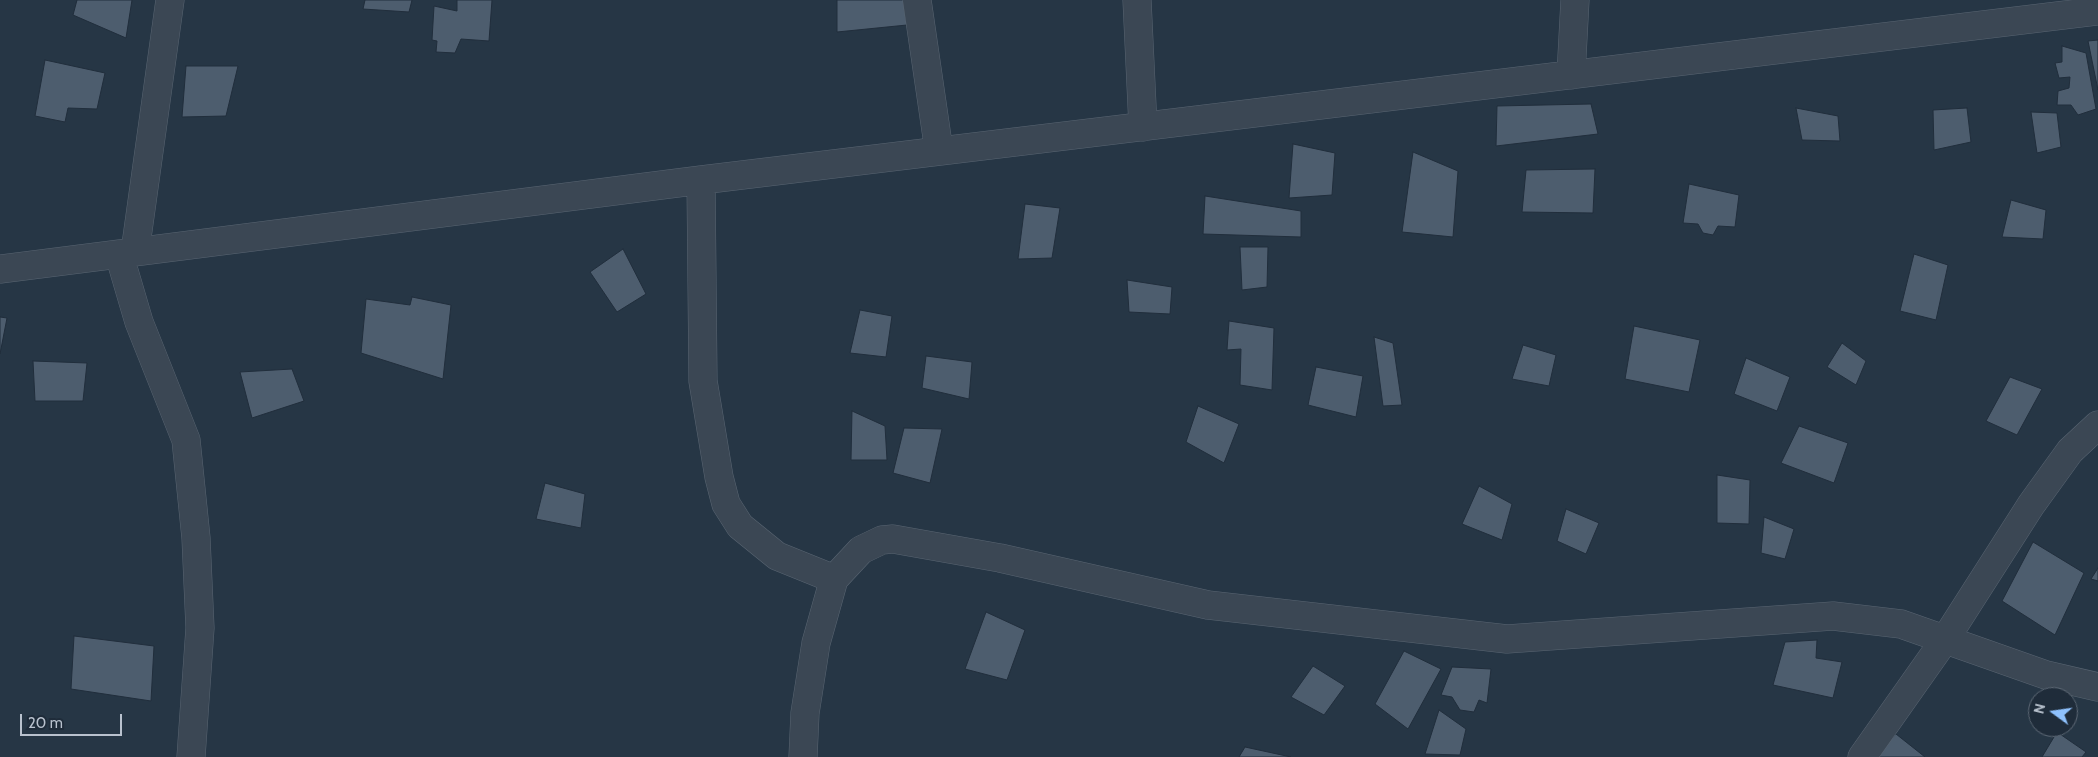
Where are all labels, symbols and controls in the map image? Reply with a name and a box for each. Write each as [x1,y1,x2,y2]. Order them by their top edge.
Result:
north arrow [2028,687,2078,737]
text: N [2029,702,2049,716]
scale bar [22,704,125,736]
text: 20 m [28,714,63,732]

